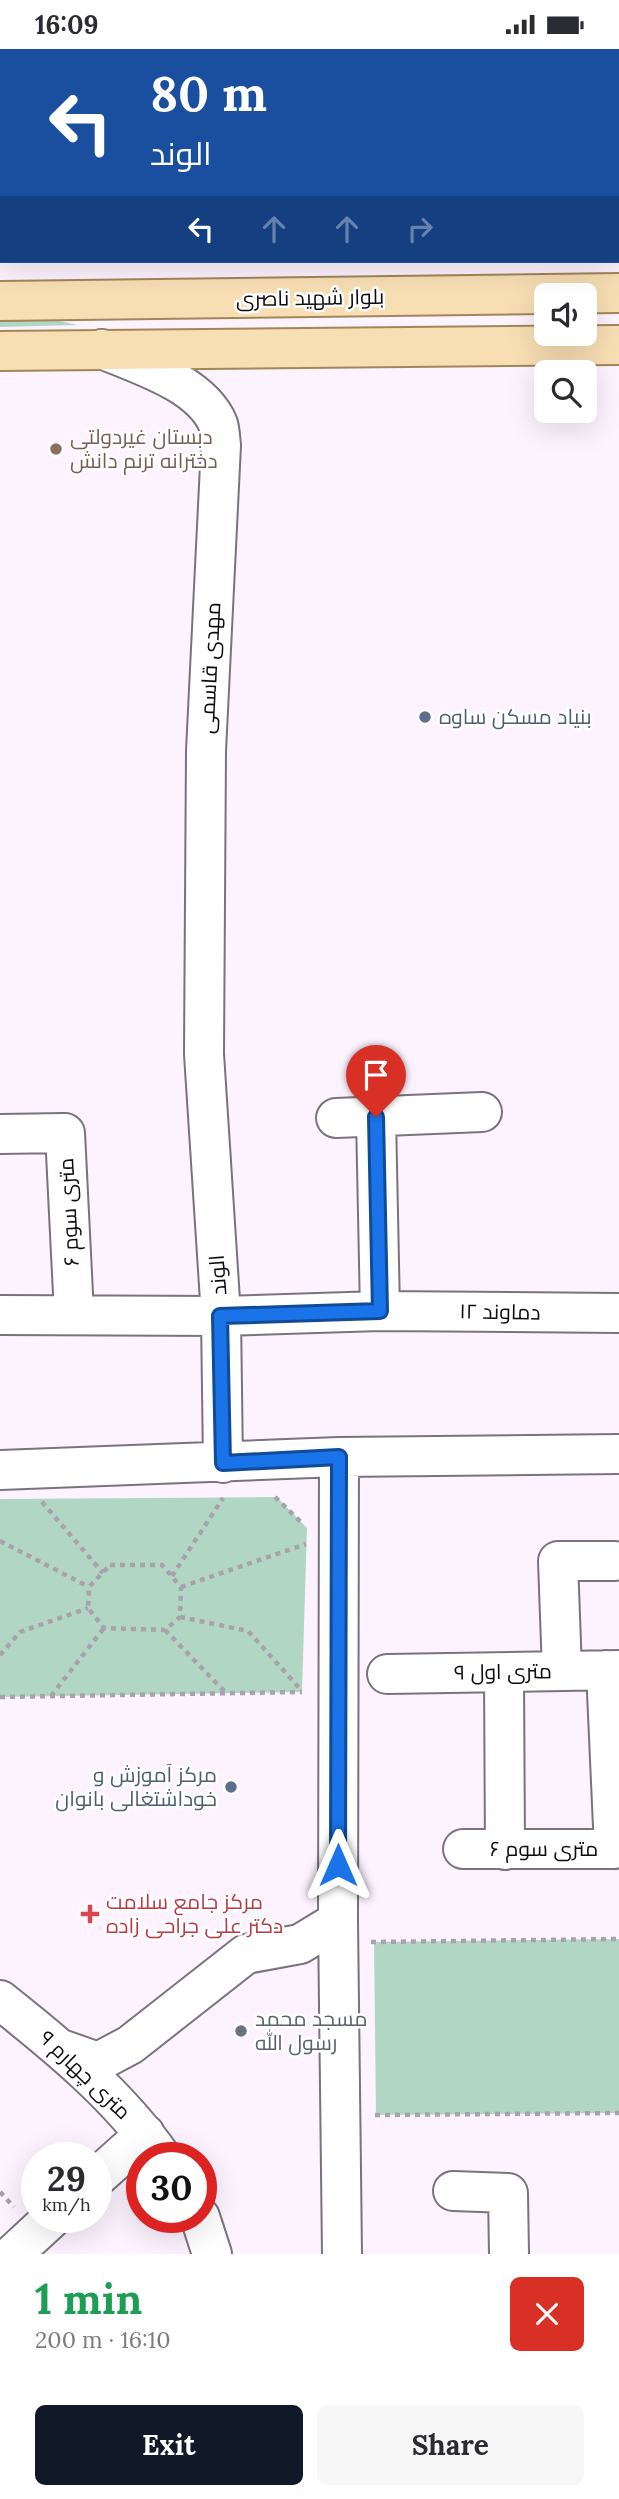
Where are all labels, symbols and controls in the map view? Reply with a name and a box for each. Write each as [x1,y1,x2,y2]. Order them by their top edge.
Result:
text: 16:09 [35,8,99,41]
text: 80 m [150,62,267,124]
icon: left [35,77,126,168]
text: الوند [150,133,212,174]
icon: left [182,210,220,248]
icon: ahead [255,210,293,248]
icon: ahead [328,210,366,248]
icon: right [401,210,439,248]
street label: بلوار شهید ناصری [236,283,384,312]
map controls [534,283,597,423]
button: sound [534,283,597,346]
button: search [534,360,597,423]
place label: دبستان غیردولتی دخترانه ترنم دانش [70,423,218,475]
marker: دبستان غیردولتی دخترانه ترنم دانش [48,441,64,457]
street label: مهدی قاسمی [193,601,226,735]
place label: بنیاد مسکن ساوه [439,703,592,730]
marker: بنیاد مسکن ساوه [417,709,433,725]
pin [346,1045,406,1117]
icon: arrive [357,1056,395,1094]
street label: ۶ متری سوم [52,1157,86,1267]
street label: الوند [203,1254,232,1296]
street label: دماوند ۱۲ [459,1297,541,1326]
street label: ۹ متری اول [454,1657,552,1686]
place label: مرکز آموزش و خوداشتغالی بانوان [55,1761,217,1812]
marker: مرکز آموزش و خوداشتغالی بانوان [223,1779,239,1795]
position arrow [301,1828,375,1902]
street label: ۶ متری سوم [490,1835,598,1863]
place label: مرکز جامع سلامت دکتر علی جراحی زاده [106,1888,283,1939]
marker: مرکز جامع سلامت دکتر علی جراحی زاده [80,1904,100,1924]
place label: مسجد محمد رسول الله [255,2005,368,2056]
marker: مسجد محمد رسول الله [233,2023,249,2039]
street label: ۹ متری چهارم [33,2024,137,2126]
speed limit sign: 30 [126,2142,217,2233]
text: 29 [47,2156,86,2201]
text: km/h [42,2193,91,2216]
text: 1 min [35,2272,142,2326]
button: close [510,2277,584,2351]
text: 200 m · 16:10 [35,2325,170,2354]
button: Exit [35,2405,303,2485]
button: Share [317,2405,584,2485]

